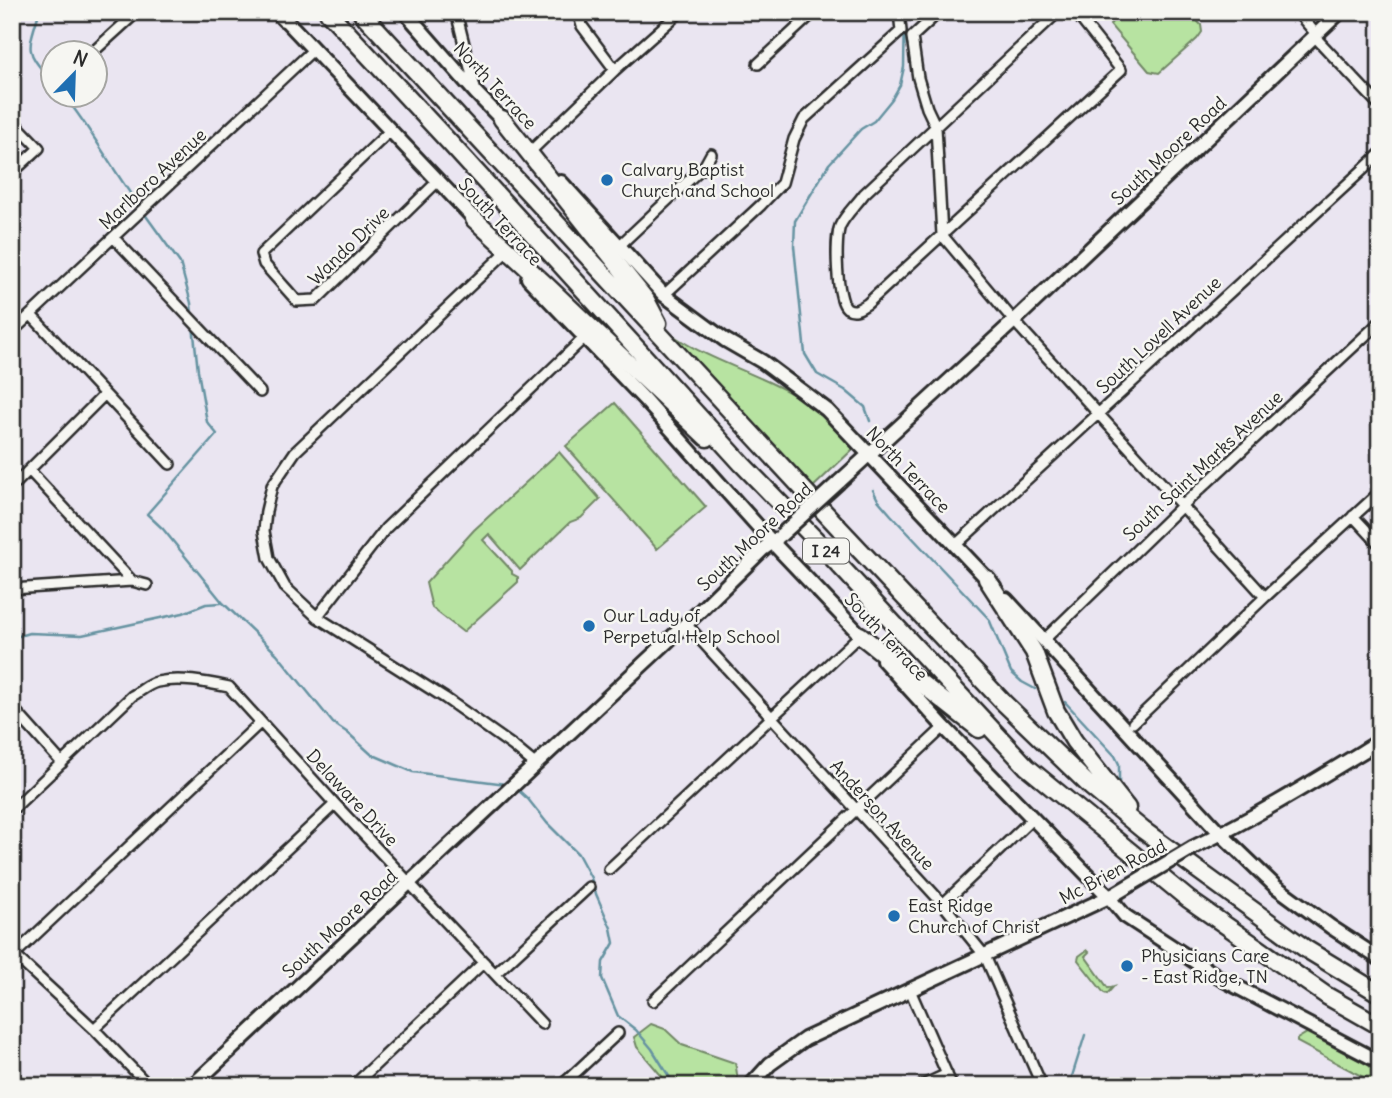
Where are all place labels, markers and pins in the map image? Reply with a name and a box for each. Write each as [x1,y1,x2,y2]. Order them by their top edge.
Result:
place label: Calvary Baptist Church and School [621,158,774,202]
marker: Calvary Baptist Church and School [599,172,615,188]
place label: Our Lady of Perpetual Help School [603,604,780,648]
marker: Our Lady of Perpetual Help School [581,618,597,634]
place label: East Ridge Church of Christ [908,894,1040,938]
marker: East Ridge Church of Christ [886,908,902,924]
place label: Physicians Care - East Ridge, TN [1141,944,1269,988]
marker: Physicians Care - East Ridge, TN [1119,958,1135,974]

